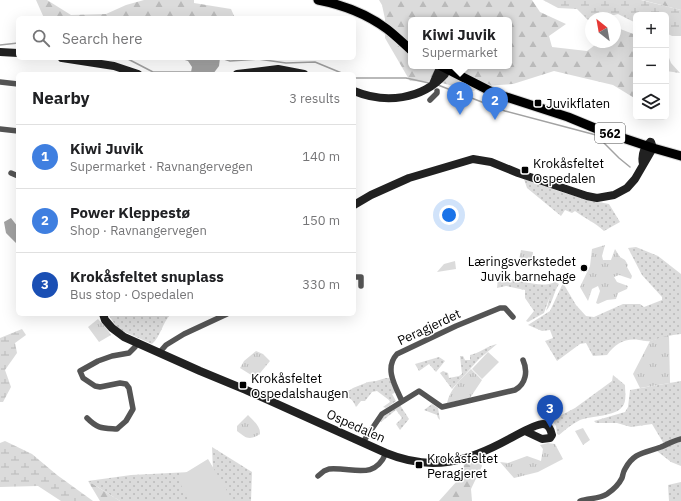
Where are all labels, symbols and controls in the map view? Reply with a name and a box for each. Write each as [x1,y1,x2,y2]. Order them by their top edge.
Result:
north arrow [585,12,621,48]
map controls [633,12,669,120]
button: + [633,12,669,48]
search box [16,16,356,60]
popup [408,17,512,69]
text: Kiwi Juvik [422,25,496,44]
icon: search [30,27,52,49]
text: Search here [62,29,142,48]
text: Supermarket [422,44,498,61]
button: − [633,48,669,84]
pin: 1 [447,82,473,115]
button: layers [633,84,669,120]
text: Nearby [32,87,90,109]
pin: 2 [482,87,508,120]
text: 3 results [289,90,340,107]
place label: Juvikflaten [546,95,610,112]
marker: Juvikflaten [533,98,543,108]
road number: 562 [595,123,625,143]
text: Kiwi Juvik [70,139,144,158]
text: 1 [41,148,49,165]
text: 140 m [302,148,340,165]
place label: Krokåsfeltet Ospedalen [533,155,604,187]
text: Supermarket · Ravnangervegen [70,158,253,175]
marker: Krokåsfeltet Ospedalen [520,165,530,175]
text: Power Kleppestø [70,203,190,222]
your location [439,205,459,225]
text: 2 [41,212,49,229]
text: 150 m [302,212,340,229]
text: Shop · Ravnangervegen [70,222,207,239]
place label: Læringsverkstedet Juvik barnehage [468,253,576,285]
marker: Læringsverkstedet Juvik barnehage [579,263,589,273]
text: Krokåsfeltet snuplass [70,267,224,286]
text: 3 [41,276,49,293]
text: 330 m [302,276,340,293]
text: Bus stop · Ospedalen [70,286,194,303]
street label: Peragjerdet [395,305,463,349]
place label: Krokåsfeltet Ospedalshaugen [251,370,349,402]
marker: Krokåsfeltet Ospedalshaugen [238,380,248,390]
pin: 3 [537,395,563,428]
street label: Ospedalen [324,405,388,447]
place label: Krokåsfeltet Peragjeret [427,450,498,482]
marker: Krokåsfeltet Peragjeret [414,460,424,470]

